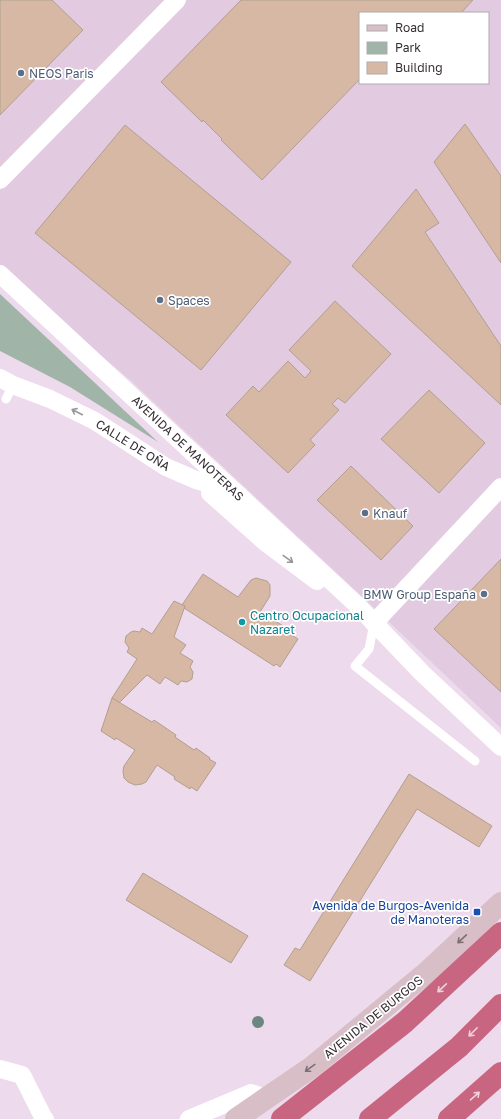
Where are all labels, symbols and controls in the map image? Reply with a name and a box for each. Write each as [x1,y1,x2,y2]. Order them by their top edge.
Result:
legend [359,12,489,84]
text: Road [395,20,424,35]
text: Park [395,40,421,55]
text: Building [395,60,443,75]
place label: NEOS Paris [29,66,94,81]
marker: NEOS Paris [16,68,26,78]
place label: Spaces [168,293,210,308]
marker: Spaces [155,295,165,305]
street label: AVENIDA DE MANOTERAS [129,392,247,504]
one-way arrow [71,408,83,415]
street label: CALLE DE OÑA [93,416,173,474]
place label: Knauf [373,506,408,521]
marker: Knauf [360,508,370,518]
one-way arrow [283,555,294,564]
place label: BMW Group España [363,587,476,602]
marker: BMW Group España [479,589,489,599]
place label: Centro Ocupacional Nazaret [250,608,364,637]
marker: Centro Ocupacional Nazaret [237,617,247,627]
place label: Avenida de Burgos-Avenida de Manoteras [312,898,469,927]
marker: Avenida de Burgos-Avenida de Manoteras [472,907,482,917]
one-way arrow [457,934,467,944]
street label: AVENIDA DE BURGOS [320,972,426,1062]
one-way arrow [436,984,447,993]
one-way arrow [468,1027,478,1037]
one-way arrow [305,1064,316,1072]
one-way arrow [470,1091,480,1101]

